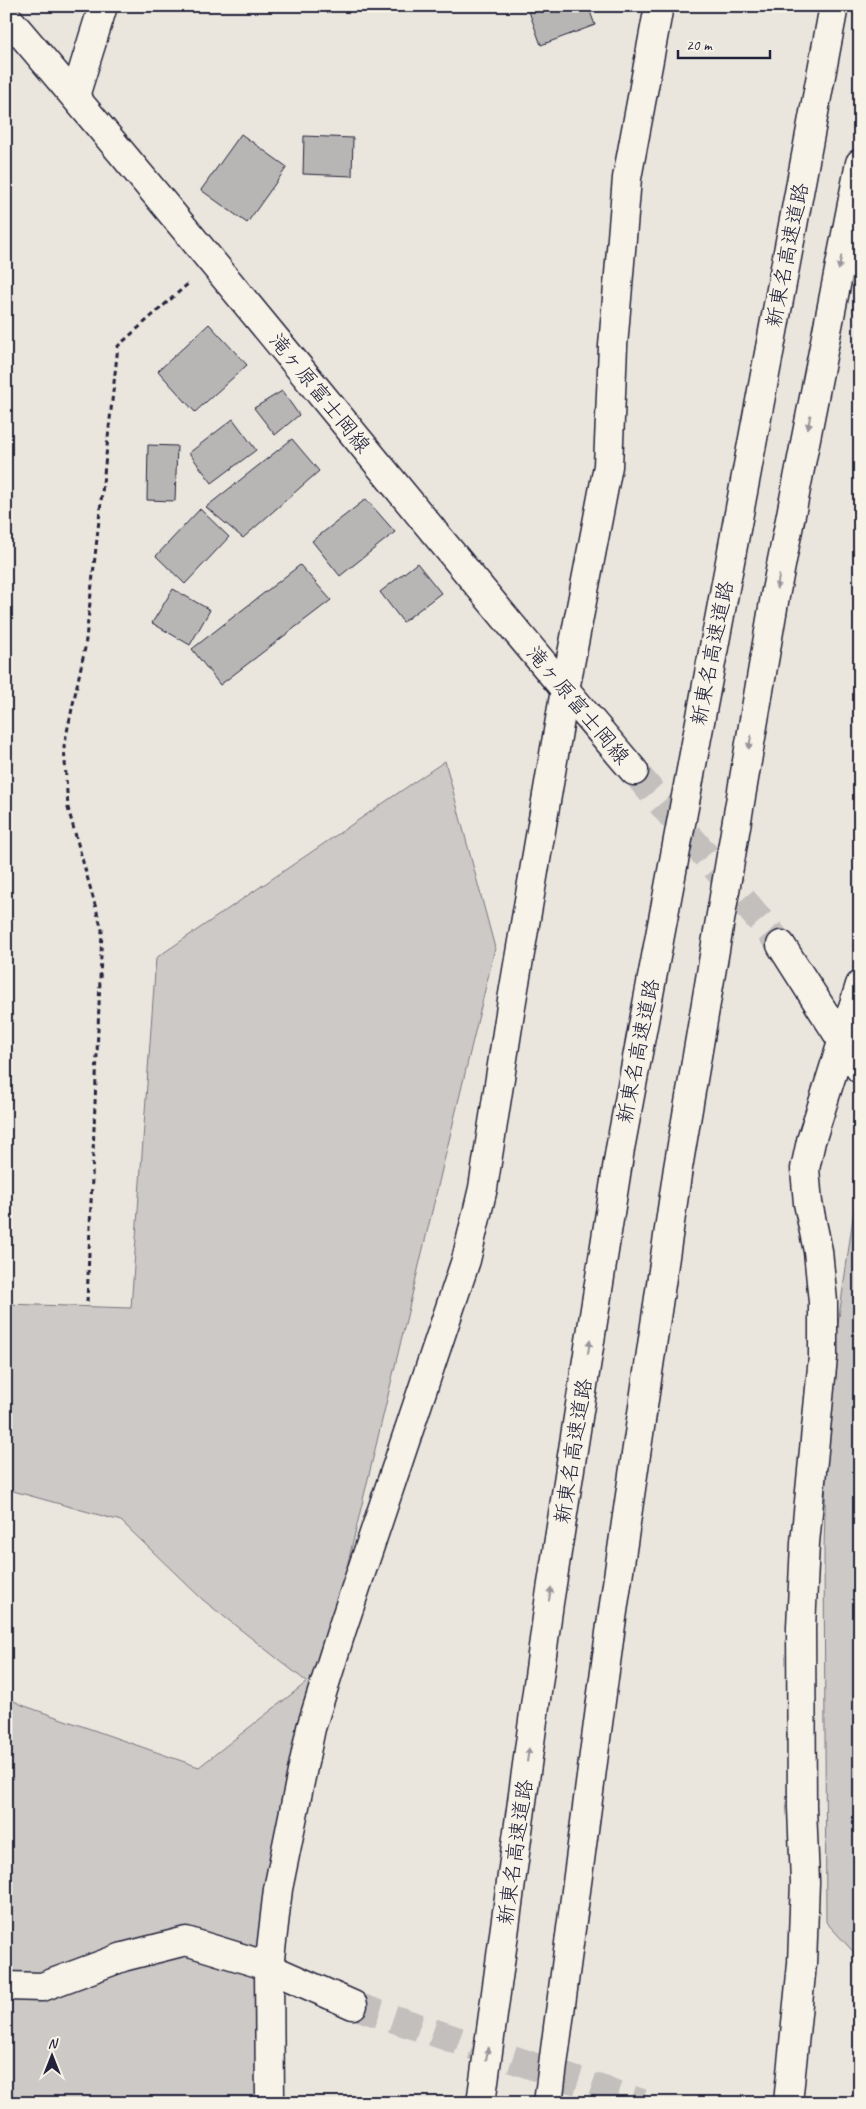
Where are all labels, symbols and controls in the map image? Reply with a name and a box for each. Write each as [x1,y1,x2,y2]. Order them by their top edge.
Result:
scale bar [678,28,771,60]
text: 20 m [686,36,713,55]
street label: 新東名高速道路 [760,180,814,330]
one-way arrow [836,255,844,271]
street label: 滝ヶ原富士岡線 [264,328,376,458]
one-way arrow [805,415,813,431]
one-way arrow [774,574,782,590]
street label: 新東名高速道路 [685,578,739,728]
street label: 滝ヶ原富士岡線 [521,640,635,770]
one-way arrow [746,734,754,750]
street label: 新東名高速道路 [611,976,665,1126]
one-way arrow [585,1338,593,1354]
street label: 新東名高速道路 [549,1376,597,1526]
one-way arrow [547,1585,555,1601]
one-way arrow [524,1746,532,1762]
street label: 新東名高速道路 [492,1777,538,1927]
north arrow [28,2032,78,2082]
text: N [48,2035,59,2052]
one-way arrow [483,2046,491,2062]

